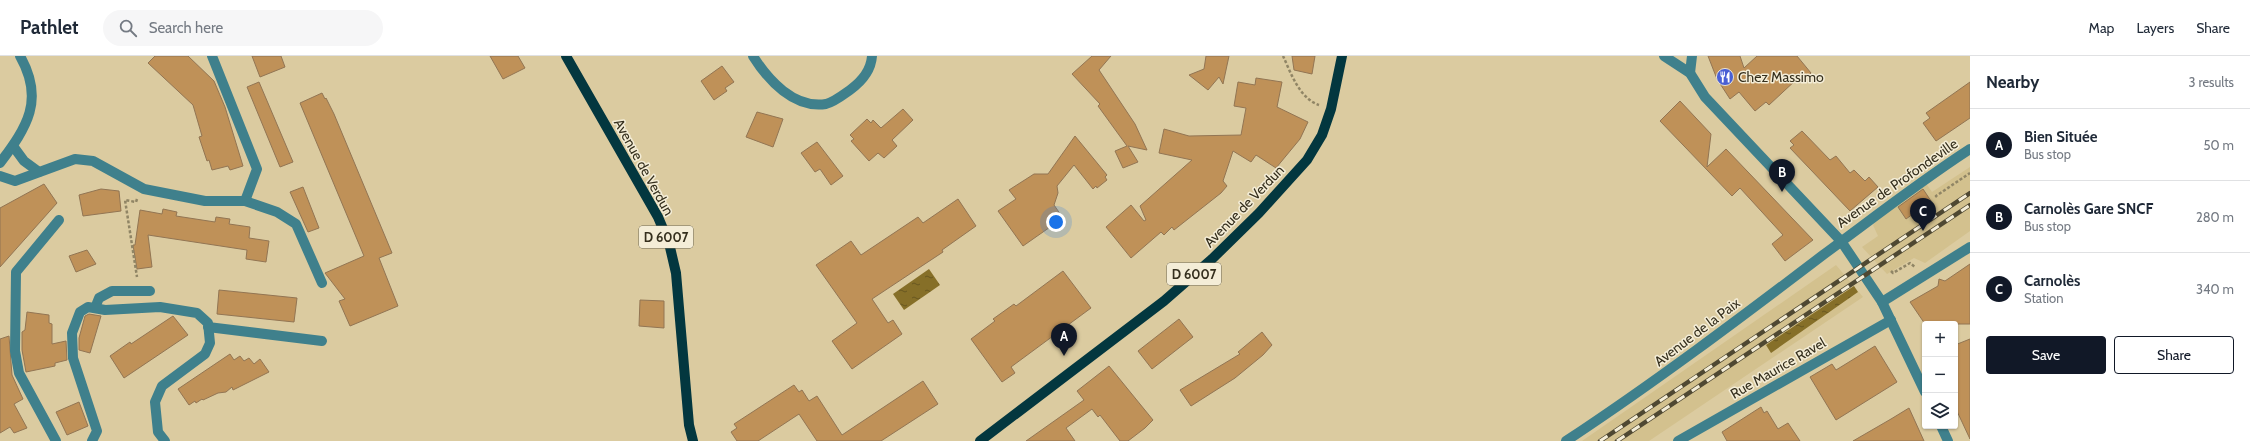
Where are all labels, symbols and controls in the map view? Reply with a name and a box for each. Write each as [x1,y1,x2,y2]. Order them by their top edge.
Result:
search box [103,10,383,46]
text: Pathlet [20,16,79,39]
icon: search [117,17,139,39]
text: Search here [149,19,223,37]
text: Map [2089,19,2114,37]
text: Layers [2136,19,2174,37]
text: Share [2196,19,2230,37]
restaurant icon: Chez Massimo [1715,67,1735,87]
place label: Chez Massimo [1738,68,1824,86]
text: Nearby [1986,72,2039,92]
text: 3 results [2188,74,2234,90]
street label: Avenue de Verdun [610,116,678,219]
text: Bien Située [2024,128,2097,146]
street label: Avenue de Profondeville [1833,134,1961,232]
text: A [1995,137,2003,153]
text: 50 m [2204,137,2234,153]
text: Bus stop [2024,146,2071,162]
pin: B [1769,159,1795,192]
street label: Avenue de Verdun [1200,161,1288,251]
pin: C [1910,198,1936,231]
text: Carnolès Gare SNCF [2024,200,2153,218]
text: B [1995,209,2003,225]
text: 280 m [2196,209,2234,225]
your location [1046,212,1066,232]
text: Bus stop [2024,218,2071,234]
road number: D 6007 [639,226,693,248]
road number: D 6007 [1167,263,1221,285]
text: Carnolès [2024,272,2080,290]
text: C [1995,281,2003,297]
text: 340 m [2196,281,2234,297]
text: Station [2024,290,2063,306]
street label: Avenue de la Paix [1650,294,1744,370]
map controls [1922,321,1958,429]
button: + [1922,321,1958,357]
pin: A [1051,323,1077,356]
street label: Rue Maurice Ravel [1727,333,1830,403]
button: Save [1986,336,2106,374]
button: Share [2114,336,2234,374]
button: − [1922,357,1958,393]
button: layers [1922,393,1958,429]

